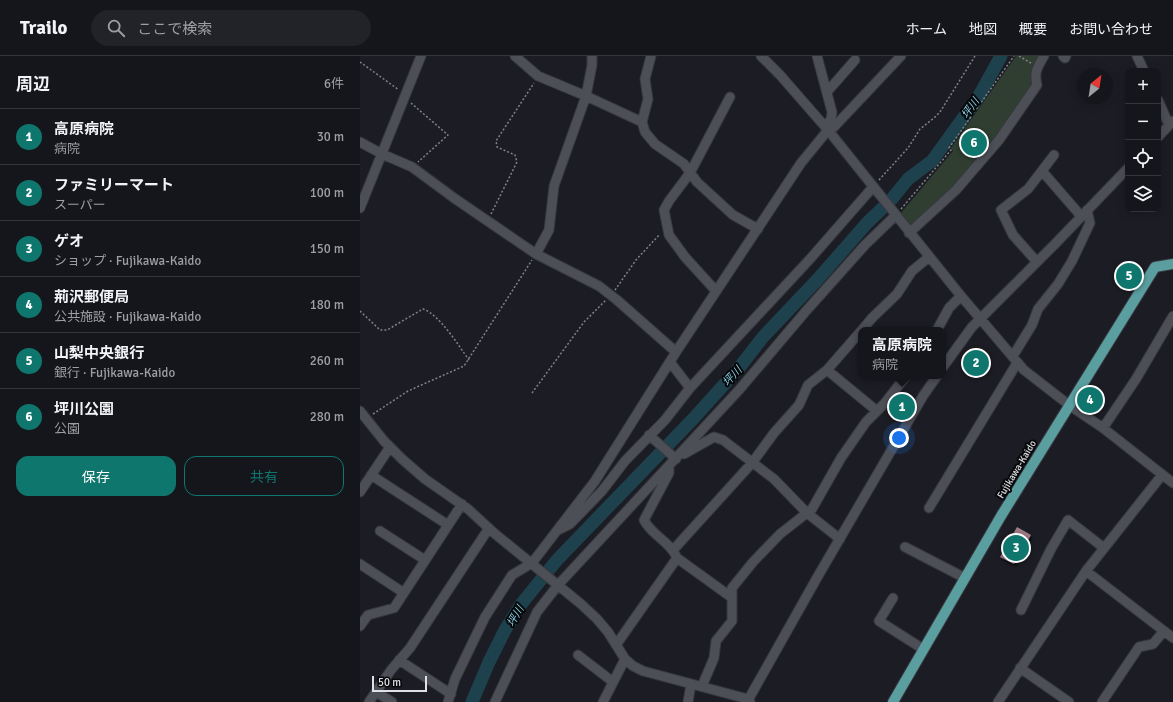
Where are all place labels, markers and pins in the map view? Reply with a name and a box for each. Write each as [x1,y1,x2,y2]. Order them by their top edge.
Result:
pin: 6 [961,128,987,158]
pin: 5 [1116,261,1142,291]
pin: 2 [963,348,989,378]
pin: 4 [1077,385,1103,415]
pin: 1 [889,392,915,422]
pin: 3 [1003,533,1029,563]

